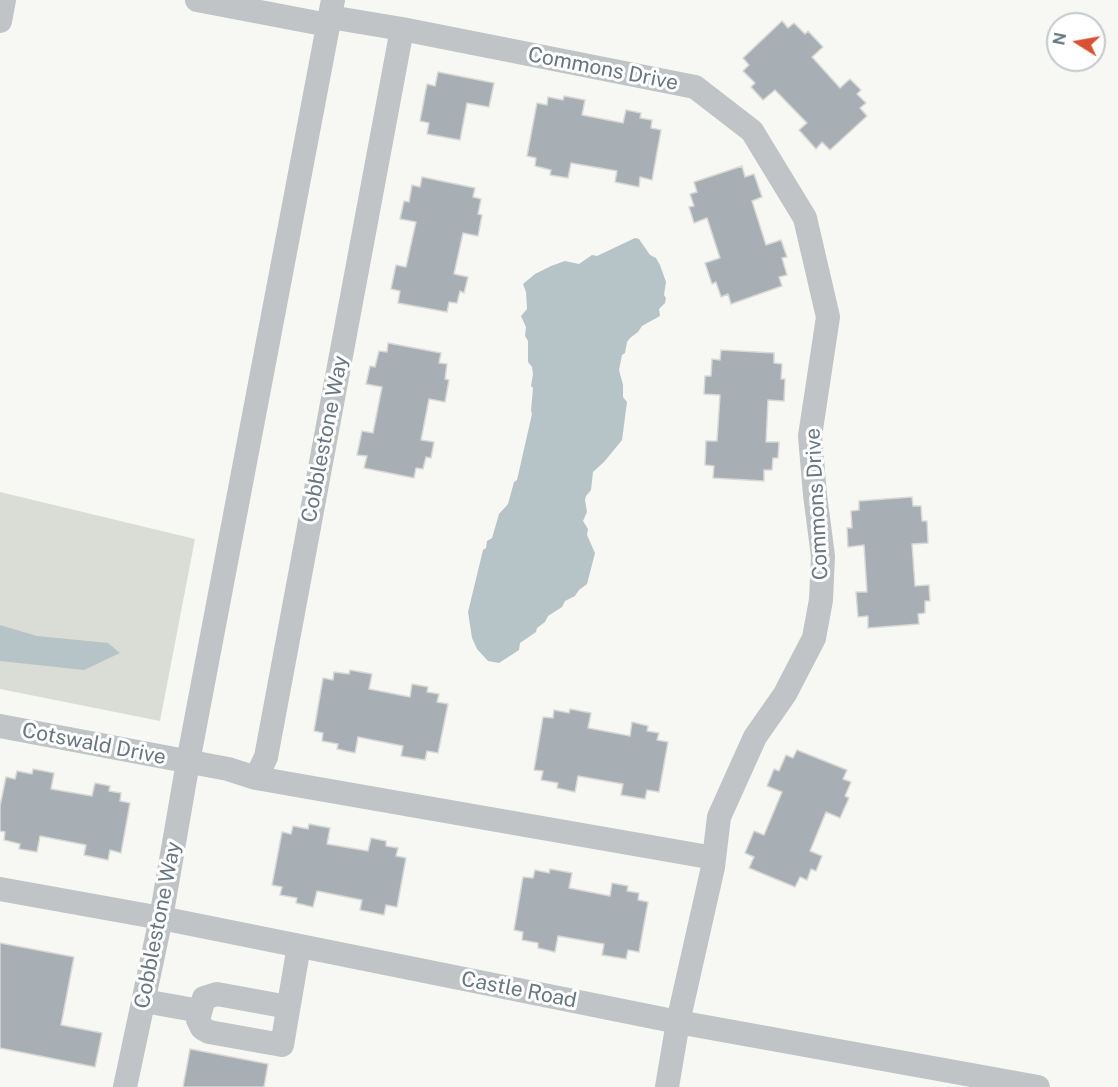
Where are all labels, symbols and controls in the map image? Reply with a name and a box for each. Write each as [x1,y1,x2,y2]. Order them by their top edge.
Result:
north arrow [1046,12,1106,72]
text: N [1049,31,1070,47]
street label: Commons Drive [526,42,680,96]
street label: Cobblestone Way [296,353,354,525]
street label: Commons Drive [800,427,834,581]
street label: Cotswald Drive [20,718,168,770]
street label: Cobblestone Way [129,839,187,1011]
street label: Castle Road [459,966,579,1014]

